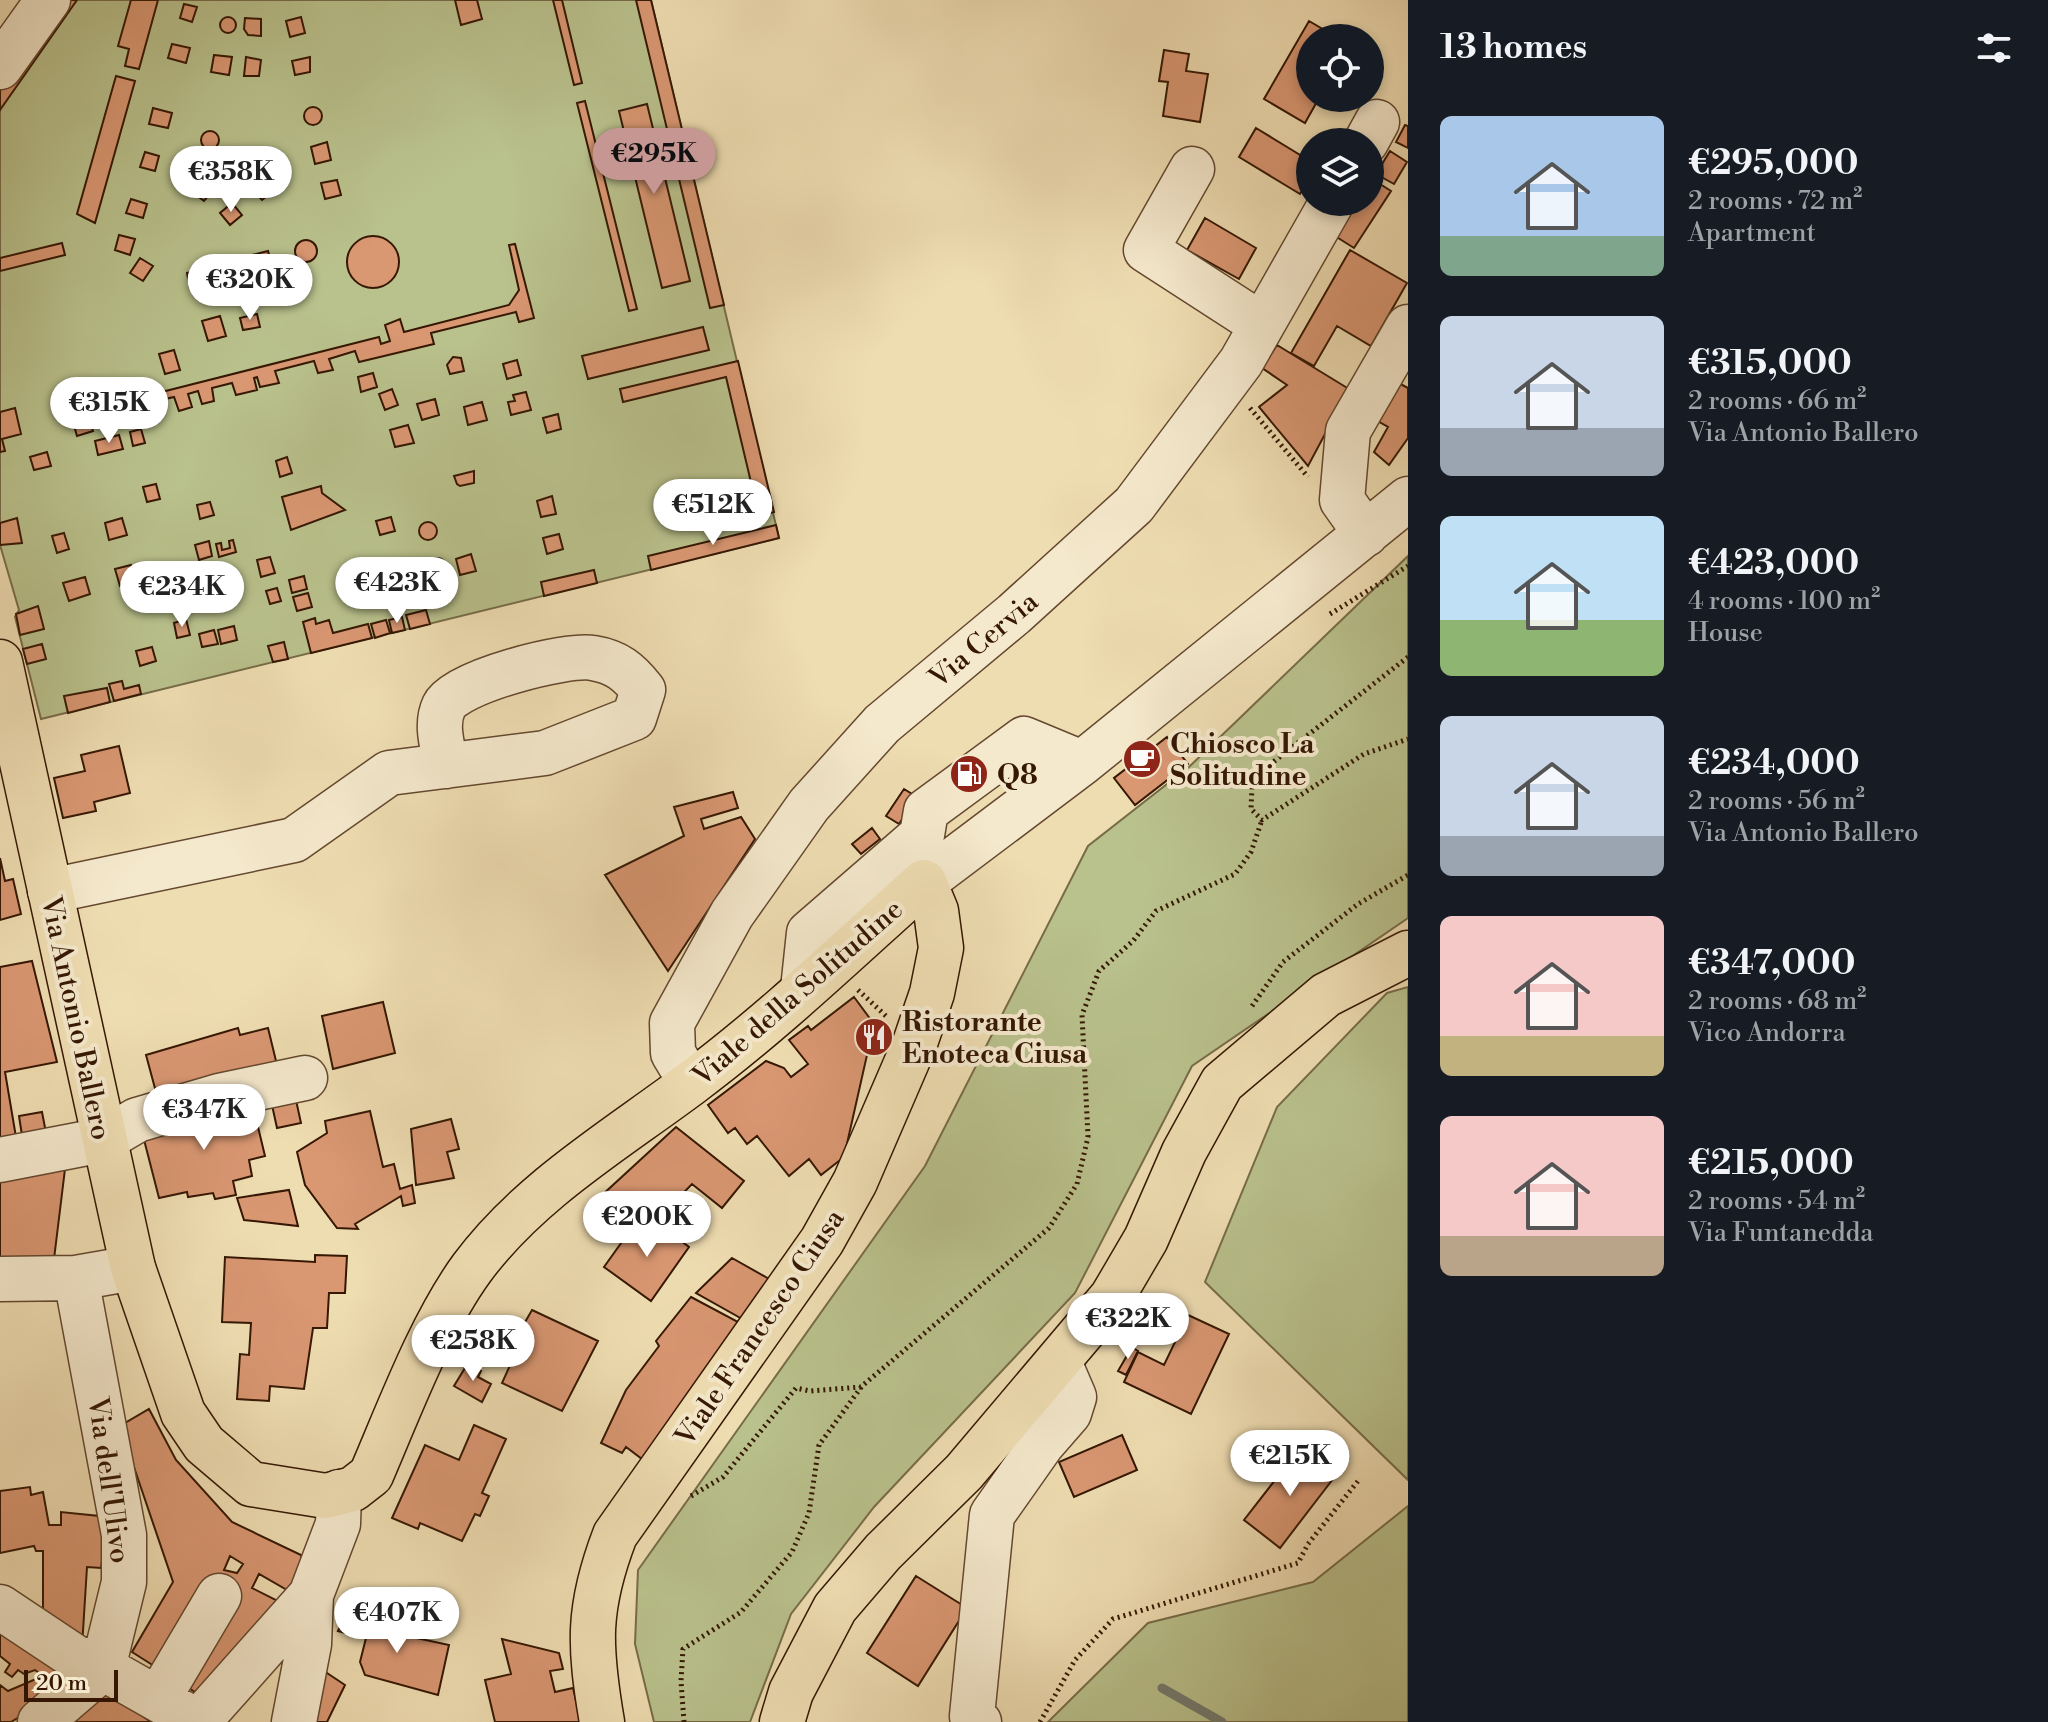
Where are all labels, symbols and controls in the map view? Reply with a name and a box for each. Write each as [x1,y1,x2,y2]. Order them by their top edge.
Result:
map controls [1296,24,1384,216]
button: locate [1296,24,1384,112]
icon: filters [1972,26,2016,70]
text: 13 homes [1440,27,1587,69]
pin: €295K [598,128,710,196]
button: layers [1296,128,1384,216]
text: €295K [611,138,697,170]
text: €295,000 [1688,143,1859,185]
pin: €358K [175,146,287,214]
icon: home [1504,148,1600,244]
text: €358K [188,156,274,188]
text: 2 rooms · 72 m² [1688,185,1862,217]
text: Apartment [1688,217,1816,249]
pin: €320K [194,254,306,322]
text: €320K [206,264,294,296]
text: €315,000 [1688,343,1852,385]
icon: home [1504,348,1600,444]
pin: €315K [53,377,165,445]
text: 2 rooms · 66 m² [1688,385,1866,417]
text: €315K [68,387,150,419]
text: Via Antonio Ballero [1688,417,1919,449]
pin: €512K [657,479,769,547]
text: €512K [671,489,755,521]
text: €423,000 [1688,543,1859,585]
icon: home [1504,548,1600,644]
pin: €423K [341,557,453,625]
pin: €234K [126,561,238,629]
text: €423K [353,567,441,599]
text: €234K [138,571,226,603]
street label: Via Cervia [922,584,1046,696]
text: 4 rooms · 100 m² [1688,585,1880,617]
text: House [1688,617,1763,649]
place label: Chiosco La Solitudine [1170,727,1315,794]
cafe icon: Chiosco La Solitudine [1121,738,1163,780]
text: €234,000 [1688,743,1860,785]
icon: home [1504,748,1600,844]
fuel station icon: Q8 [948,753,990,795]
place label: Q8 [997,758,1038,793]
text: 2 rooms · 56 m² [1688,785,1865,817]
text: Via Antonio Ballero [1688,817,1919,849]
street label: Via Antonio Ballero [32,892,118,1143]
street label: Viale della Solitudine [685,892,910,1095]
text: €347,000 [1688,943,1855,985]
icon: home [1504,948,1600,1044]
text: 2 rooms · 68 m² [1688,985,1866,1017]
place label: Ristorante Enoteca Ciusa [902,1005,1088,1072]
restaurant icon: Ristorante Enoteca Ciusa [853,1016,895,1058]
text: Vico Andorra [1688,1017,1846,1049]
pin: €347K [148,1084,260,1152]
text: €347K [161,1094,247,1126]
text: €215,000 [1688,1143,1854,1185]
icon: home [1504,1148,1600,1244]
text: 2 rooms · 54 m² [1688,1185,1865,1217]
pin: €200K [591,1191,703,1259]
text: €200K [601,1201,693,1233]
street label: Viale Francesco Ciusa [667,1202,853,1454]
text: Via Funtanedda [1688,1217,1874,1249]
pin: €322K [1072,1293,1184,1361]
text: €322K [1085,1303,1171,1335]
pin: €258K [417,1315,529,1383]
text: €258K [430,1325,516,1357]
street label: Via dell'Ulivo [79,1394,138,1566]
pin: €215K [1234,1430,1346,1498]
text: €215K [1248,1440,1332,1472]
pin: €407K [341,1587,453,1655]
text: €407K [352,1597,442,1629]
scale bar [24,1666,118,1702]
text: 20 m [36,1670,87,1697]

